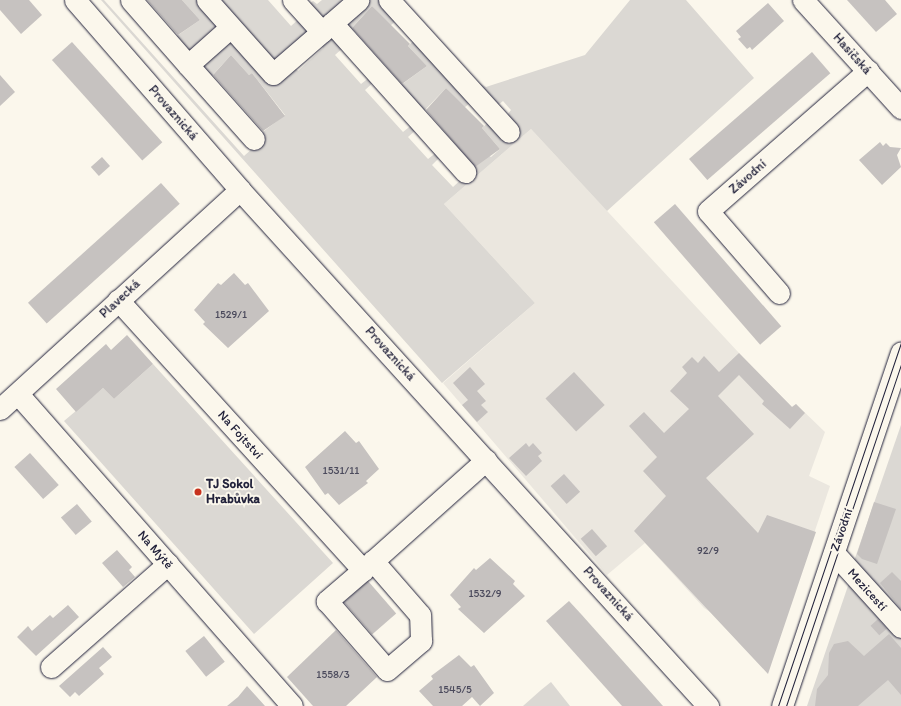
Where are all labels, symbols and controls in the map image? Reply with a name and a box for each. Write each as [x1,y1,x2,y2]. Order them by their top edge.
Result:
street label: Hasičská [829,30,875,78]
street label: Provaznická [145,82,201,144]
street label: Závodní [726,157,770,197]
street label: Plavecká [97,276,143,322]
house number: 1529/1 [215,308,247,322]
street label: Provaznická [362,324,418,384]
street label: Na Fojtství [214,408,266,462]
house number: 1531/11 [323,464,359,478]
place label: TJ Sokol Hrabůvka [206,477,260,508]
marker: TJ Sokol Hrabůvka [193,487,203,497]
street label: Závodní [827,507,857,553]
street label: Na Mýtě [134,528,176,572]
house number: 92/9 [697,544,719,558]
street label: Provaznická [580,564,636,624]
street label: Mezicestí [844,565,890,615]
house number: 1532/9 [468,587,502,601]
house number: 1558/3 [316,668,350,682]
house number: 1545/5 [438,683,472,697]

